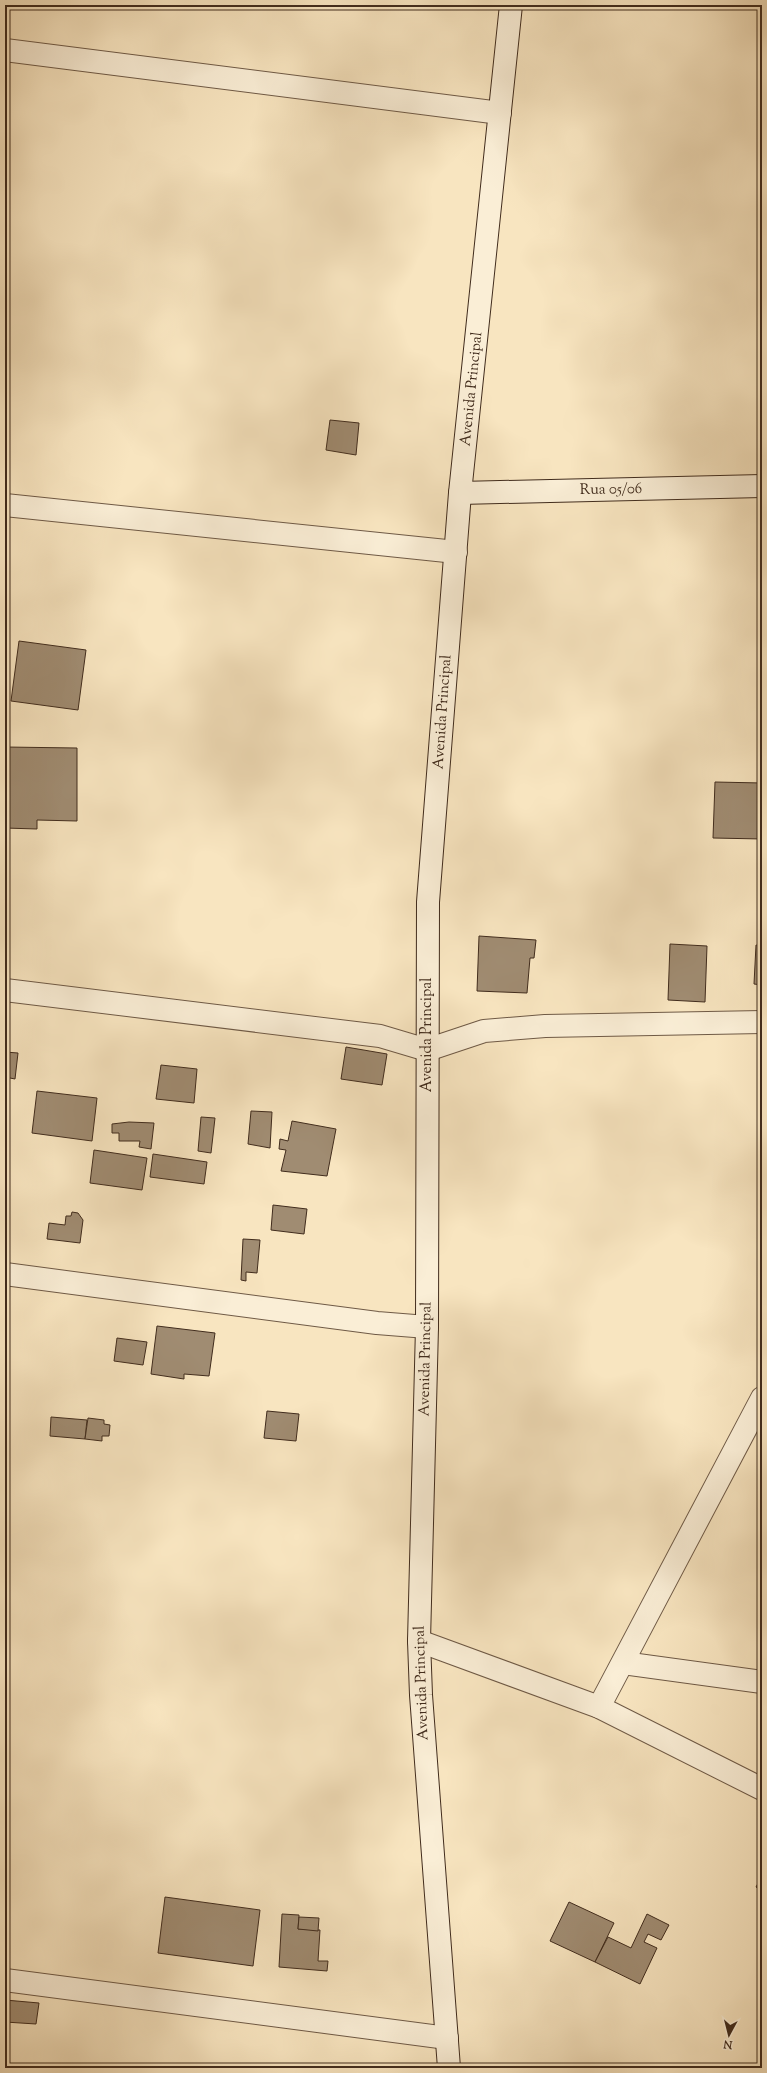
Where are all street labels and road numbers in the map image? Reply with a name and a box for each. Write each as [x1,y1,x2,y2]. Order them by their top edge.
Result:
street label: Avenida Principal [456,331,488,447]
street label: Rua 05/06 [580,479,642,501]
street label: Avenida Principal [429,654,457,770]
street label: Avenida Principal [417,978,438,1092]
street label: Avenida Principal [415,1301,437,1417]
street label: Avenida Principal [410,1625,434,1741]

